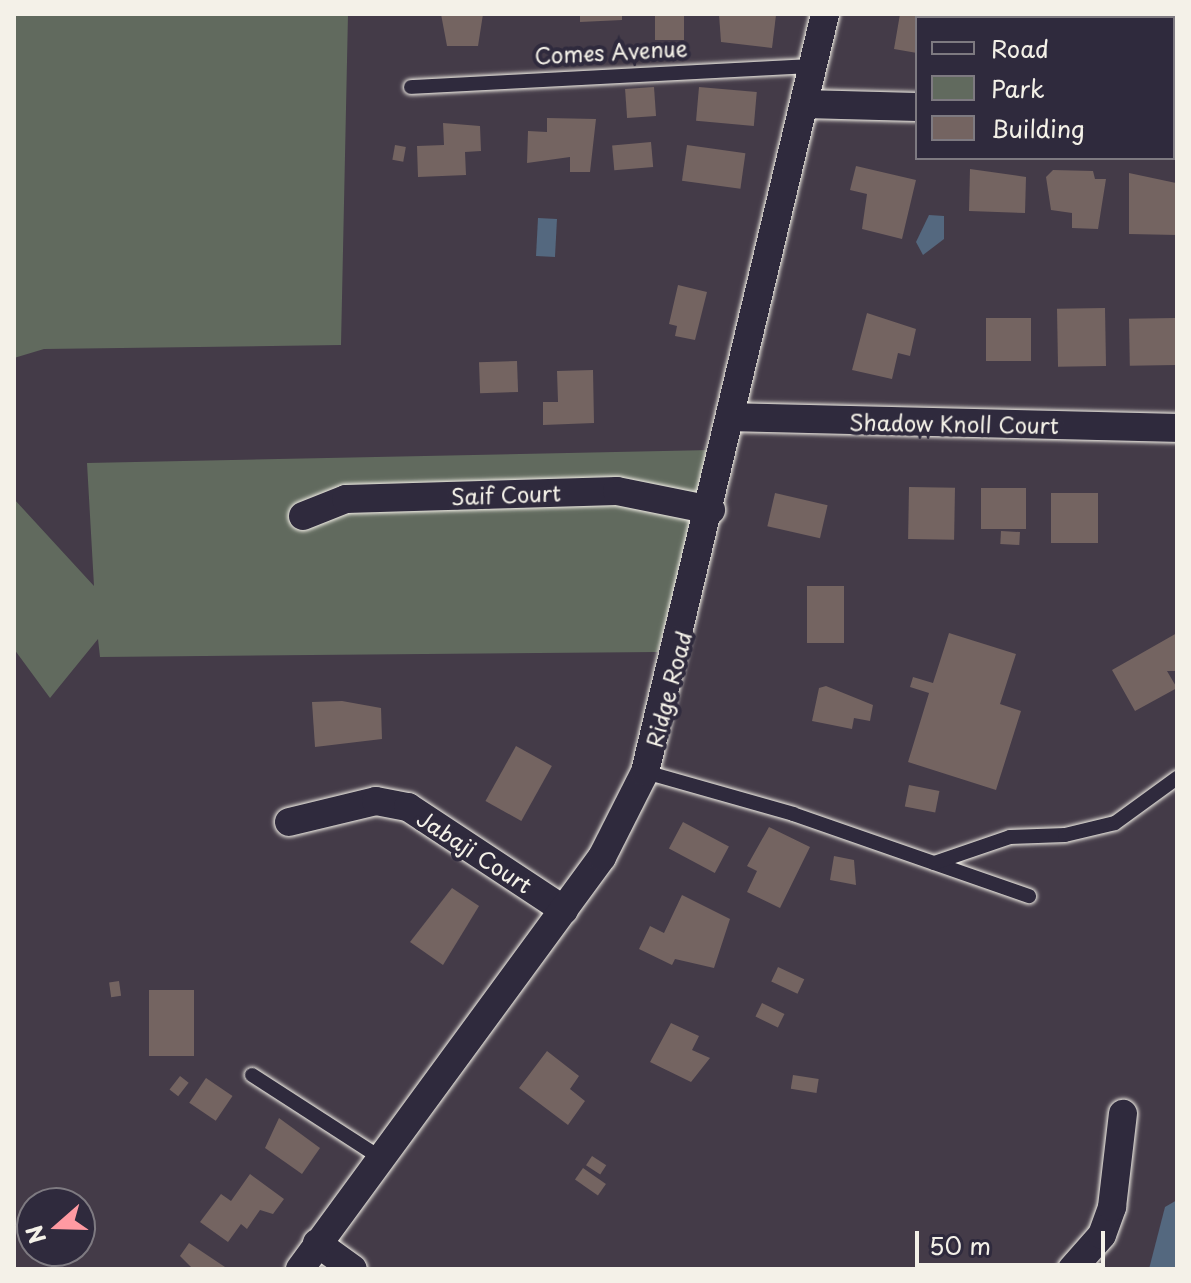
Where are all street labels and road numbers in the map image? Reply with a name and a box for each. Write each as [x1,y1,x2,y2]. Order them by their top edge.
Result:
street label: Comes Avenue [534,34,688,68]
street label: Shadow Knoll Court [849,408,1059,438]
street label: Saif Court [451,479,561,509]
street label: Ridge Road [640,628,696,750]
street label: Jabaji Court [412,804,538,898]

